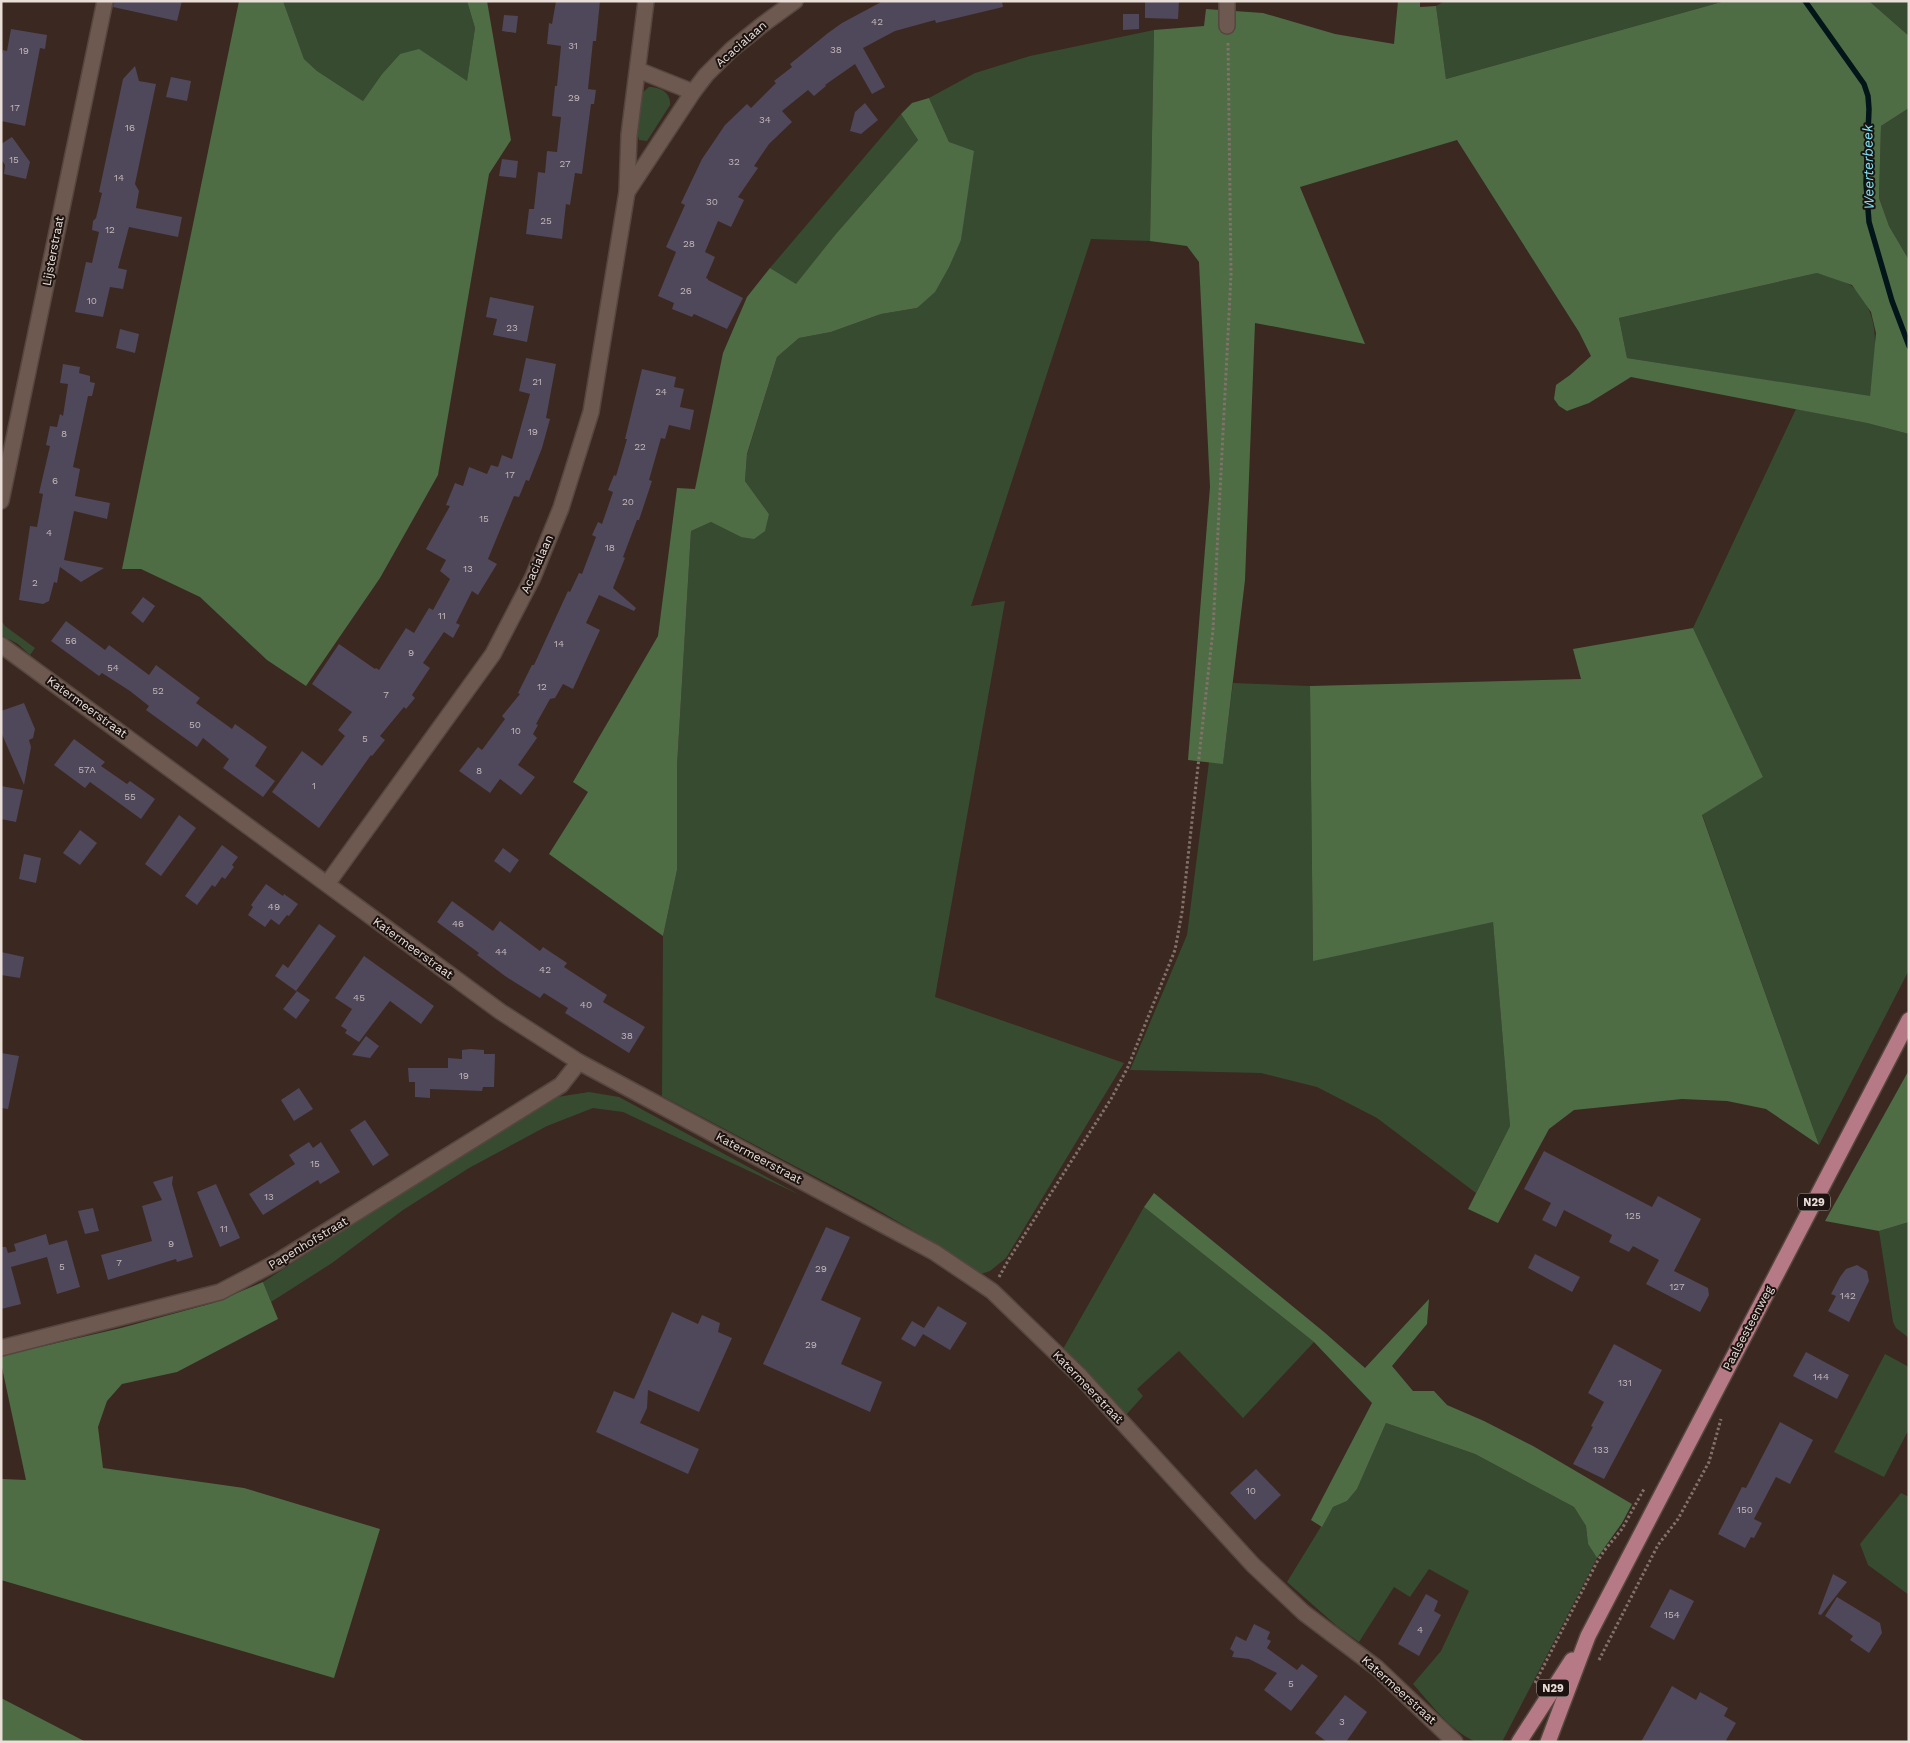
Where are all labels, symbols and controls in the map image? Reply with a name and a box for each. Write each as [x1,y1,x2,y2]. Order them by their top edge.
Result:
house number: 42 [871,16,883,27]
street label: Acacialaan [713,18,769,70]
house number: 31 [568,40,578,51]
house number: 38 [830,44,842,55]
house number: 19 [19,45,29,56]
house number: 29 [568,92,580,103]
house number: 17 [10,102,20,113]
house number: 34 [759,114,771,125]
house number: 16 [125,122,135,133]
water label: Weerterbeek [1859,124,1877,210]
house number: 15 [9,154,19,165]
house number: 32 [728,156,740,167]
house number: 27 [559,158,571,169]
house number: 14 [114,172,124,183]
house number: 30 [706,196,718,207]
street label: Lijsterstraat [39,215,67,287]
house number: 25 [540,215,552,226]
house number: 12 [105,224,115,235]
house number: 28 [683,238,695,249]
house number: 26 [680,285,692,296]
house number: 10 [87,295,97,306]
house number: 23 [506,322,518,333]
house number: 21 [532,376,542,387]
house number: 24 [655,386,667,397]
house number: 19 [528,426,538,437]
house number: 8 [61,428,67,439]
house number: 22 [634,441,646,452]
house number: 17 [505,469,515,480]
house number: 6 [52,475,58,486]
house number: 20 [622,496,634,507]
house number: 15 [479,513,489,524]
house number: 4 [46,527,52,538]
street label: Acacialaan [518,533,556,595]
house number: 18 [605,542,615,553]
house number: 13 [463,563,473,574]
house number: 2 [32,577,38,588]
house number: 11 [438,610,446,621]
house number: 56 [65,635,77,646]
house number: 14 [554,638,564,649]
house number: 9 [408,647,414,658]
house number: 54 [107,662,119,673]
street label: Katermeerstraat [44,673,130,741]
house number: 12 [537,681,547,692]
house number: 52 [152,685,164,696]
house number: 7 [383,689,389,700]
house number: 50 [189,719,201,730]
house number: 10 [511,725,521,736]
house number: 5 [362,733,368,744]
house number: 57A [78,764,96,775]
house number: 8 [476,765,482,776]
house number: 1 [312,780,316,791]
house number: 55 [124,791,136,802]
house number: 49 [268,901,280,912]
street label: Katermeerstraat [370,914,456,982]
house number: 46 [452,918,464,929]
house number: 44 [495,946,507,957]
house number: 42 [539,964,551,975]
house number: 45 [353,992,365,1003]
house number: 40 [580,999,592,1010]
house number: 38 [621,1030,633,1041]
house number: 19 [459,1070,469,1081]
street label: Katermeerstraat [714,1129,804,1187]
house number: 15 [310,1158,320,1169]
house number: 13 [264,1191,274,1202]
road number: N29 [1798,1194,1830,1210]
house number: 125 [1625,1210,1641,1221]
street label: Papenhofstraat [266,1214,350,1272]
house number: 11 [220,1223,228,1234]
house number: 9 [168,1238,174,1249]
house number: 7 [116,1257,122,1268]
house number: 5 [59,1261,65,1272]
house number: 29 [815,1263,827,1274]
house number: 127 [1669,1281,1685,1292]
street label: Paalsesteenweg [1720,1283,1776,1373]
house number: 142 [1840,1290,1856,1301]
house number: 29 [805,1339,817,1350]
street label: Katermeerstraat [1050,1348,1126,1426]
house number: 144 [1813,1371,1829,1382]
house number: 131 [1618,1377,1632,1388]
house number: 133 [1593,1444,1609,1455]
house number: 10 [1246,1485,1256,1496]
house number: 150 [1737,1504,1753,1515]
house number: 154 [1664,1609,1680,1620]
house number: 4 [1417,1624,1423,1635]
street label: Katermeerstraat [1359,1653,1439,1727]
house number: 5 [1288,1678,1294,1689]
road number: N29 [1537,1680,1569,1696]
house number: 3 [1339,1716,1345,1727]

